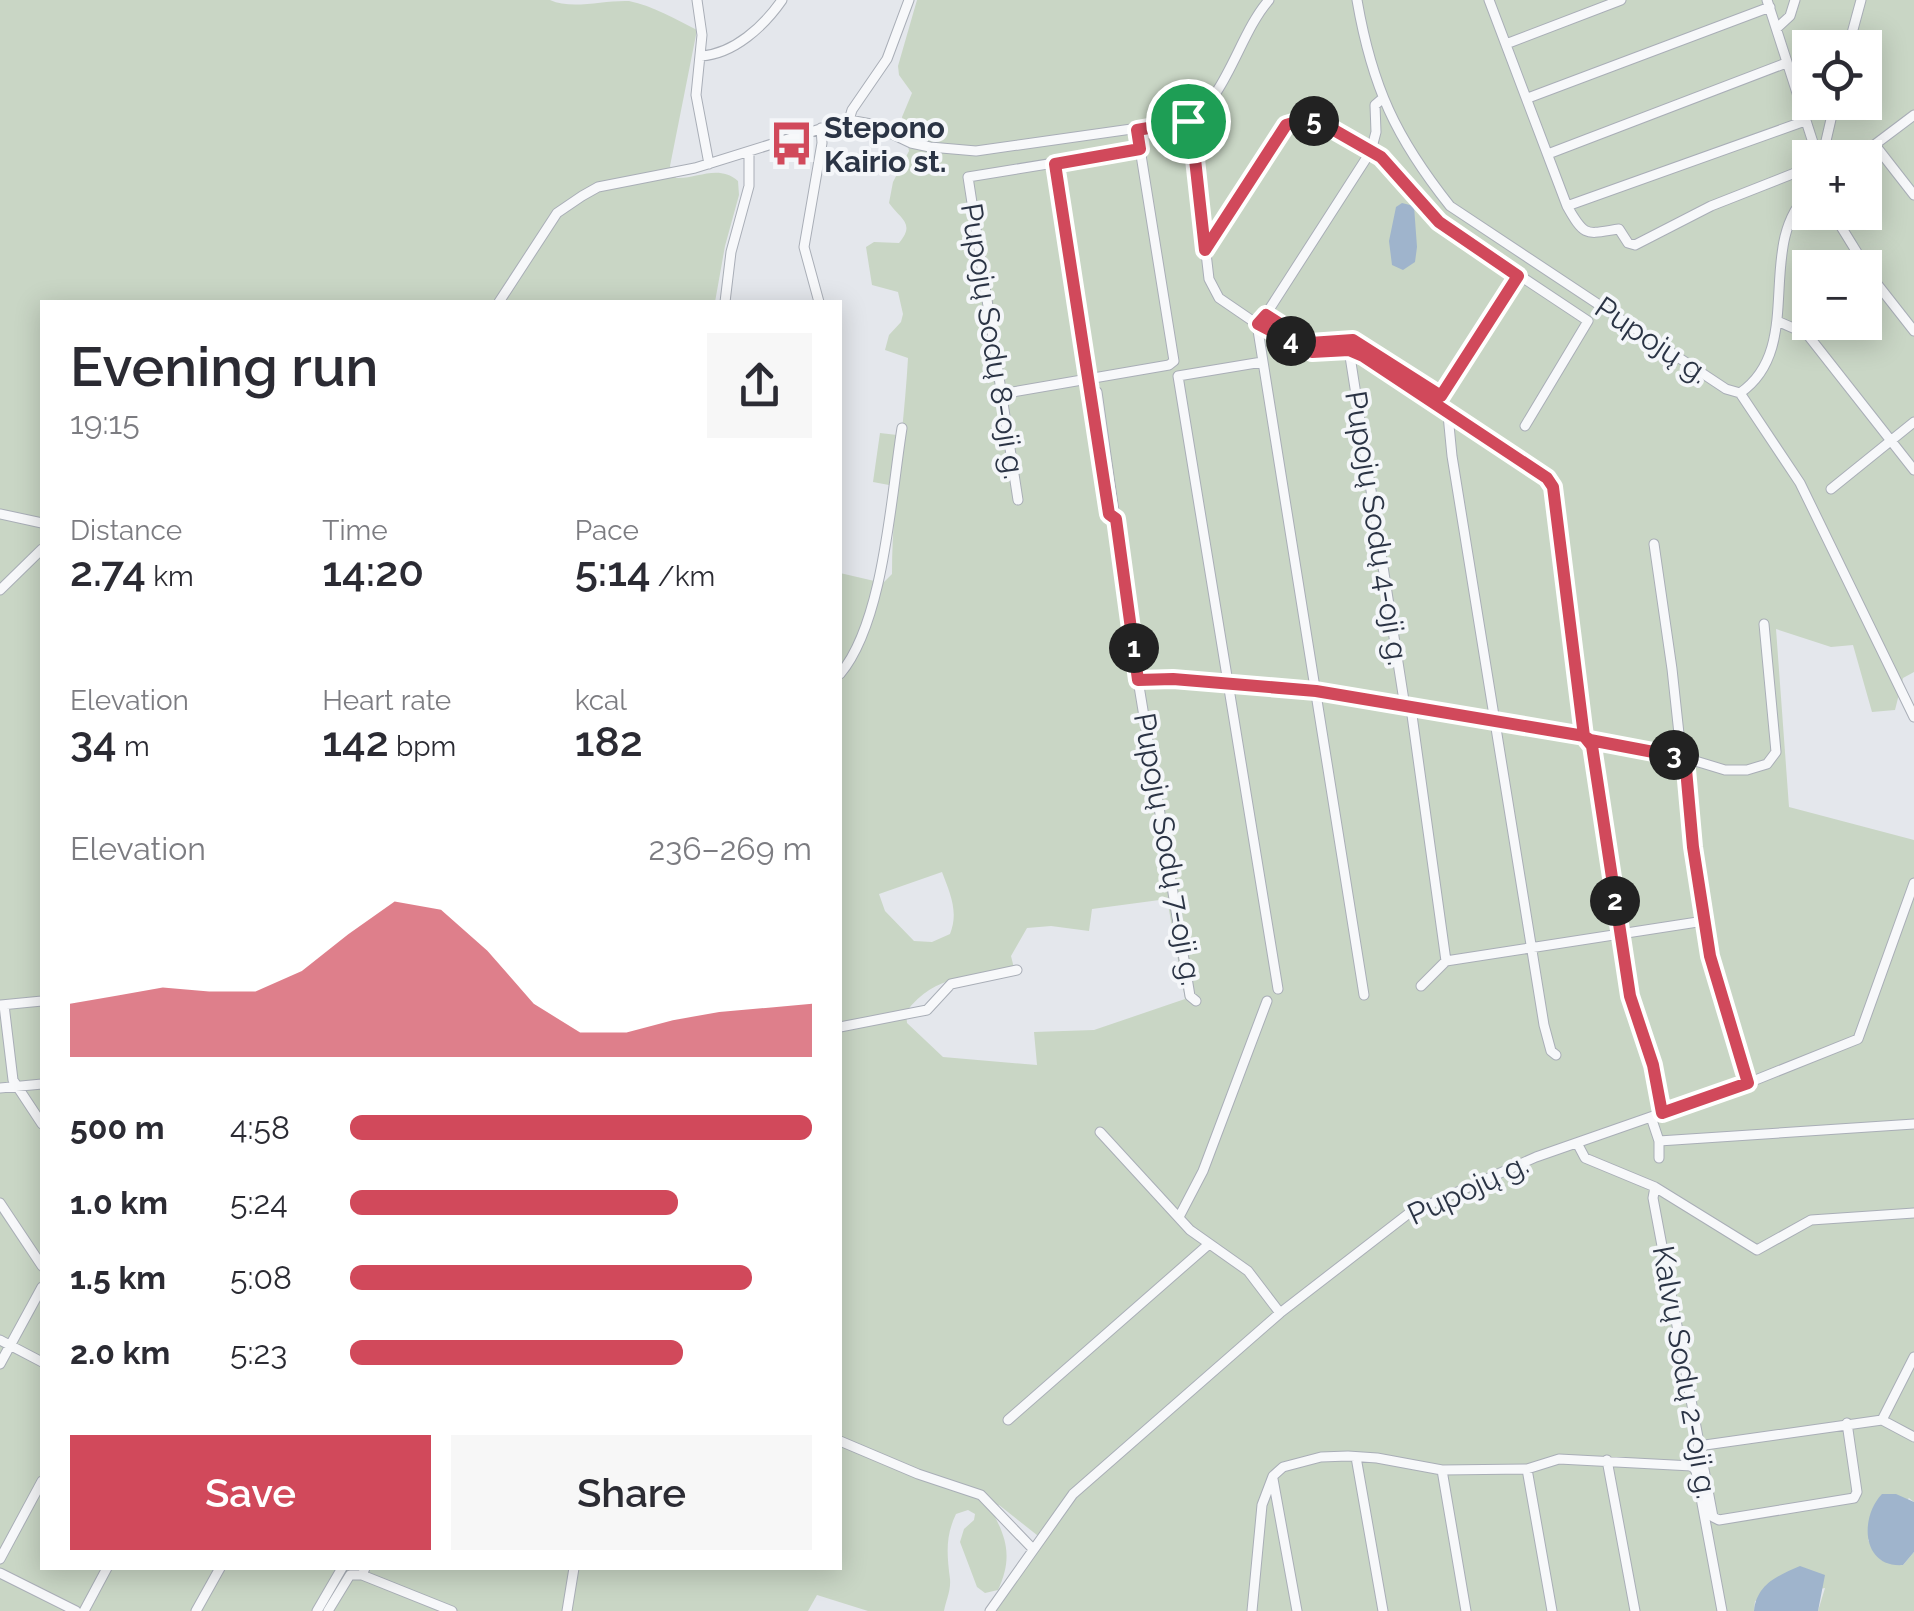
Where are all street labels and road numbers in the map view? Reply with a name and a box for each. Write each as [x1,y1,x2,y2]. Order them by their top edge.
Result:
street label: Pupojų Sodų 8-oji g. [954,201,1032,481]
street label: Pupojų g. [1589,289,1715,391]
street label: Pupojų Sodų 4-oji g. [1338,388,1416,668]
street label: Pupojų Sodų 7-oji g. [1127,710,1209,988]
street label: Pupojų g. [1402,1146,1534,1232]
street label: Kalvų Sodų 2-oji g. [1646,1243,1724,1501]

